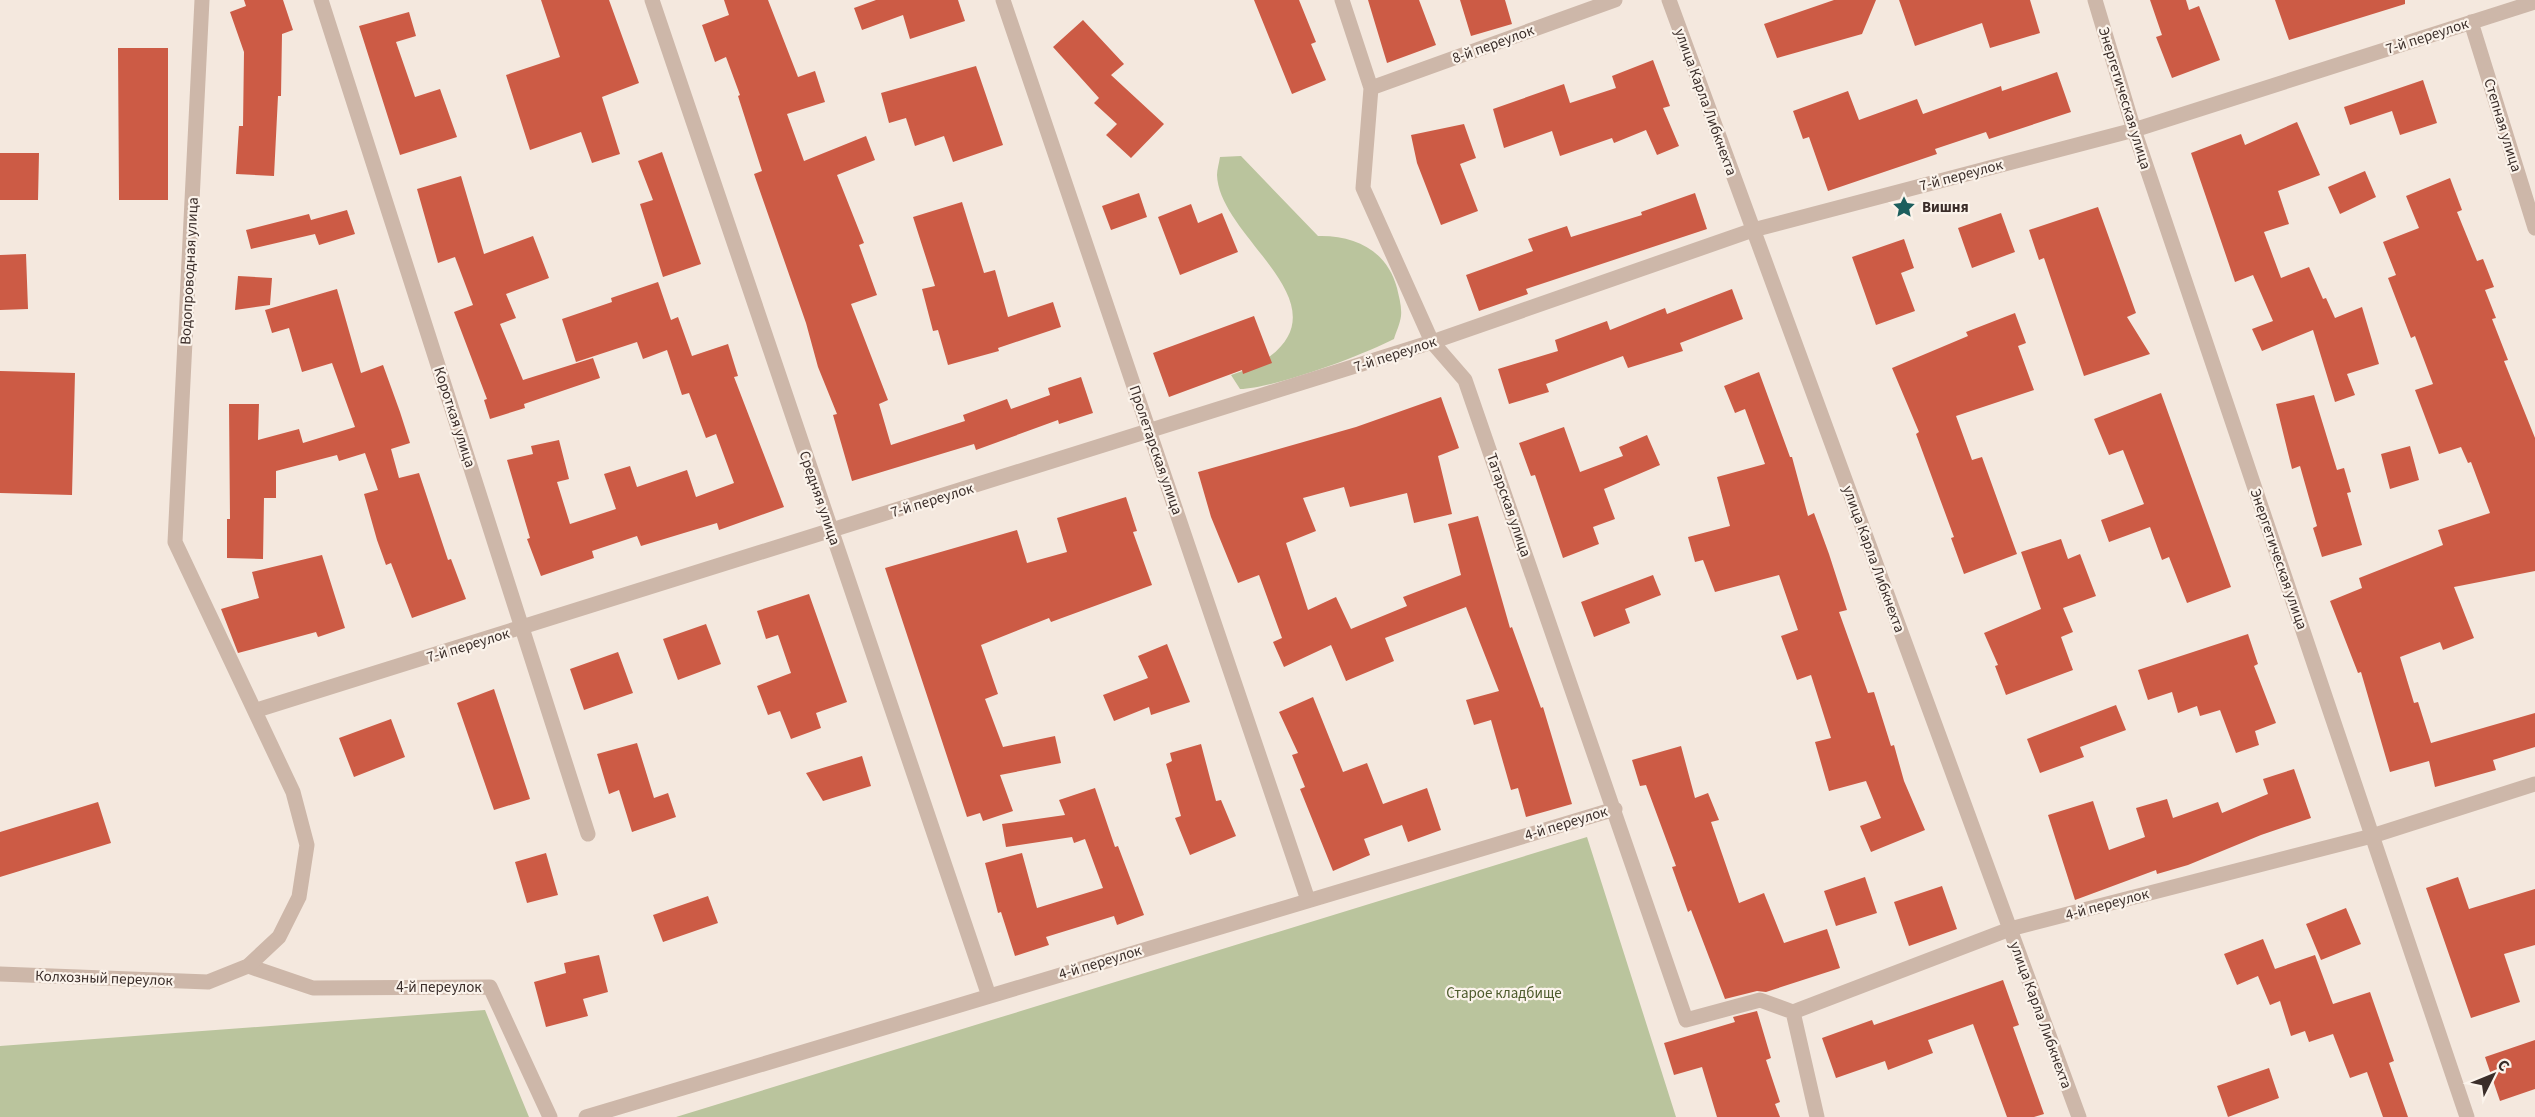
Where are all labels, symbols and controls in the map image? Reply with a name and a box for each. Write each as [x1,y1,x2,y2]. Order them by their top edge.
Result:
street label: 7-й переулок [2383,13,2472,60]
street label: 8-й переулок [1449,20,1538,69]
street label: Энергетическая улица [2093,24,2156,172]
street label: улица Карла Либкнехта [1669,26,1742,179]
street label: Степная улица [2478,76,2527,174]
street label: 7-й переулок [1917,154,2006,197]
place icon: Вишня [1891,194,1917,220]
street label: Водопроводная улица [175,197,204,345]
place label: Вишня [1922,197,1969,218]
street label: 7-й переулок [1351,331,1440,378]
street label: Короткая улица [428,364,481,470]
street label: Пролетарская улица [1124,383,1188,518]
street label: Средняя улица [794,448,845,548]
street label: Татарская улица [1481,450,1536,560]
street label: 7-й переулок [888,478,977,523]
street label: улица Карла Либкнехта [1837,483,1910,636]
street label: Энергетическая улица [2245,486,2313,632]
street label: 7-й переулок [424,623,513,668]
street label: 4-й переулок [1522,801,1611,846]
street label: 4-й переулок [2063,883,2152,926]
street label: улица Карла Либкнехта [2004,939,2077,1092]
street label: 4-й переулок [1056,940,1145,985]
street label: Колхозный переулок [35,966,174,991]
street label: 4-й переулок [396,977,482,998]
park label: Старое кладбище [1446,983,1562,1004]
north arrow [2463,1045,2523,1105]
text: С [2492,1055,2514,1076]

